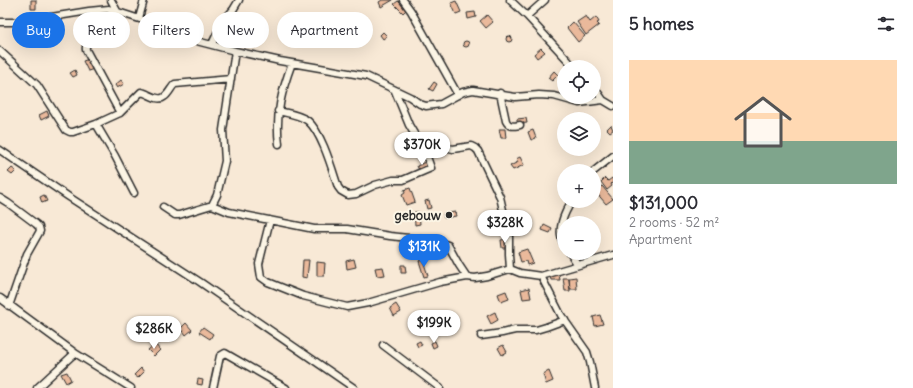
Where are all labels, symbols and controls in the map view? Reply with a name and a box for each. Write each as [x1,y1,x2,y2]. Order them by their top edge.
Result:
chip: Buy [12,12,65,48]
chip: Rent [73,12,130,48]
chip: Filters [138,12,204,48]
chip: New [212,12,269,48]
chip: Apartment [277,12,373,48]
text: 5 homes [629,13,694,35]
icon: filters [875,13,897,35]
map controls [557,60,601,260]
button: locate [557,60,601,104]
icon: home [727,86,799,158]
button: layers [557,112,601,156]
pin: $370K [394,132,450,166]
text: $370K [403,136,441,153]
button: + [557,164,601,208]
text: $131,000 [629,192,698,214]
place label: gebouw [394,207,442,224]
marker: gebouw [444,210,454,220]
pin: $328K [477,210,533,244]
text: $328K [486,214,524,231]
text: 2 rooms · 52 m² [629,214,719,231]
button: − [557,216,601,260]
text: Apartment [629,231,692,248]
pin: $131K [396,234,452,268]
text: $131K [408,238,440,255]
pin: $199K [406,310,462,344]
text: $199K [416,314,452,331]
pin: $286K [126,316,182,350]
text: $286K [135,320,173,337]

